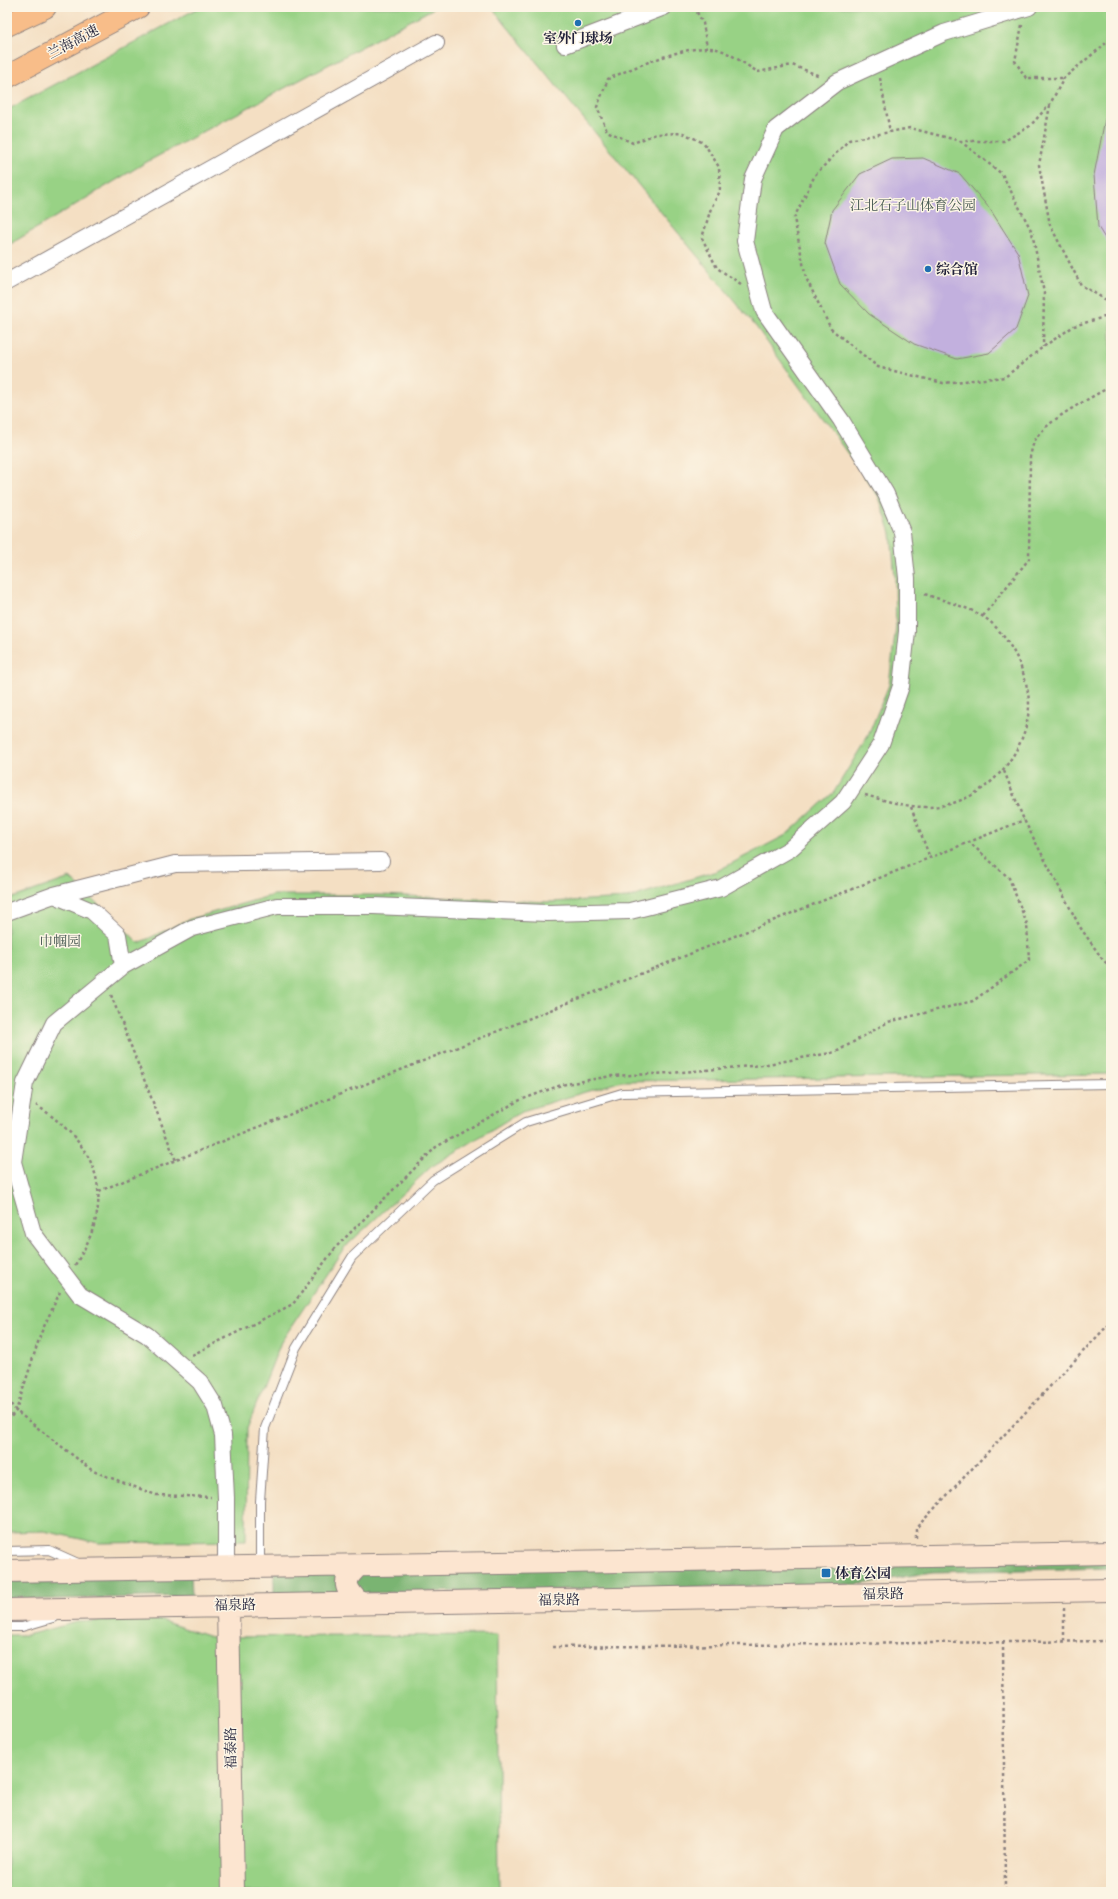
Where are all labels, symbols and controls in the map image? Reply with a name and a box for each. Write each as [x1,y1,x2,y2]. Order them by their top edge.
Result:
marker: 室外门球场 [573,18,583,28]
street label: 兰海高速 [44,21,102,63]
place label: 室外门球场 [543,30,613,47]
park label: 江北石子山体育公园 [850,197,976,214]
place label: 综合馆 [936,261,978,278]
marker: 综合馆 [923,264,933,274]
park label: 巾帼园 [39,933,81,950]
place label: 体育公园 [835,1565,891,1582]
marker: 体育公园 [820,1567,832,1579]
street label: 福泉路 [862,1585,904,1603]
street label: 福泉路 [538,1591,580,1609]
street label: 福泉路 [214,1596,256,1614]
street label: 福泰路 [222,1727,240,1769]

